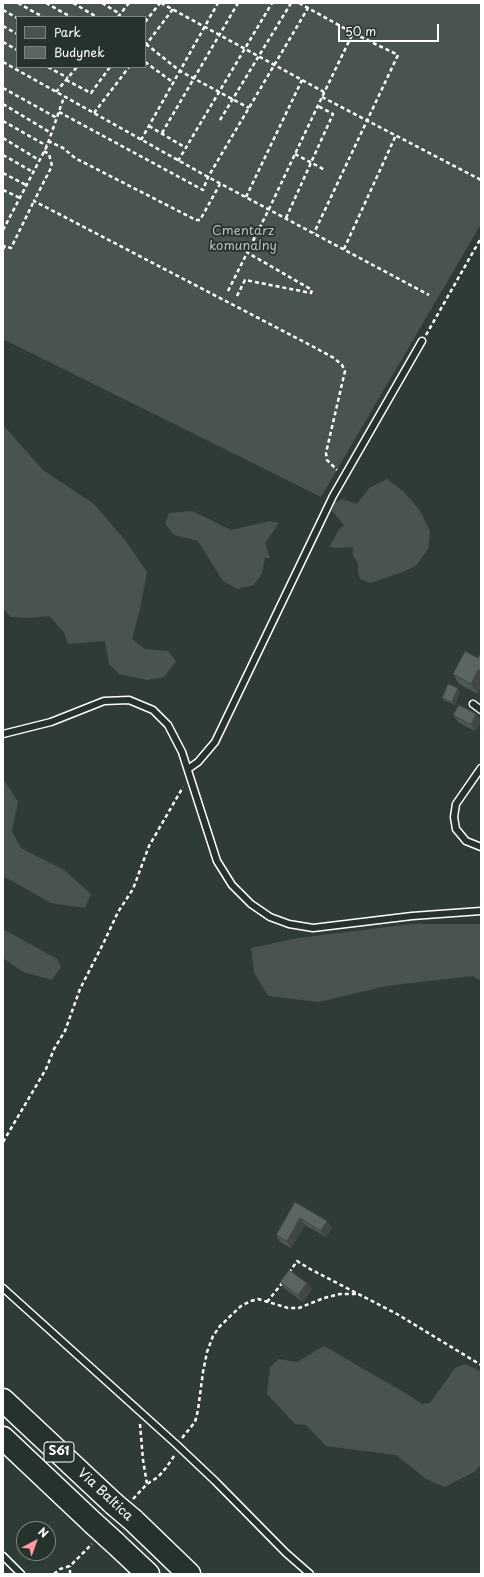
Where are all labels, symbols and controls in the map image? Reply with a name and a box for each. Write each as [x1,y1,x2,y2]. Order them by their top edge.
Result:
legend [16,16,146,68]
scale bar [340,16,441,42]
text: 50 m [345,22,376,40]
text: Park [54,23,81,41]
text: Budynek [54,43,104,61]
park label: Cmentarz komunalny [209,223,277,254]
road number: S61 [44,1442,74,1462]
street label: Via Baltica [74,1466,136,1524]
north arrow [16,1521,56,1561]
text: N [35,1523,52,1542]

